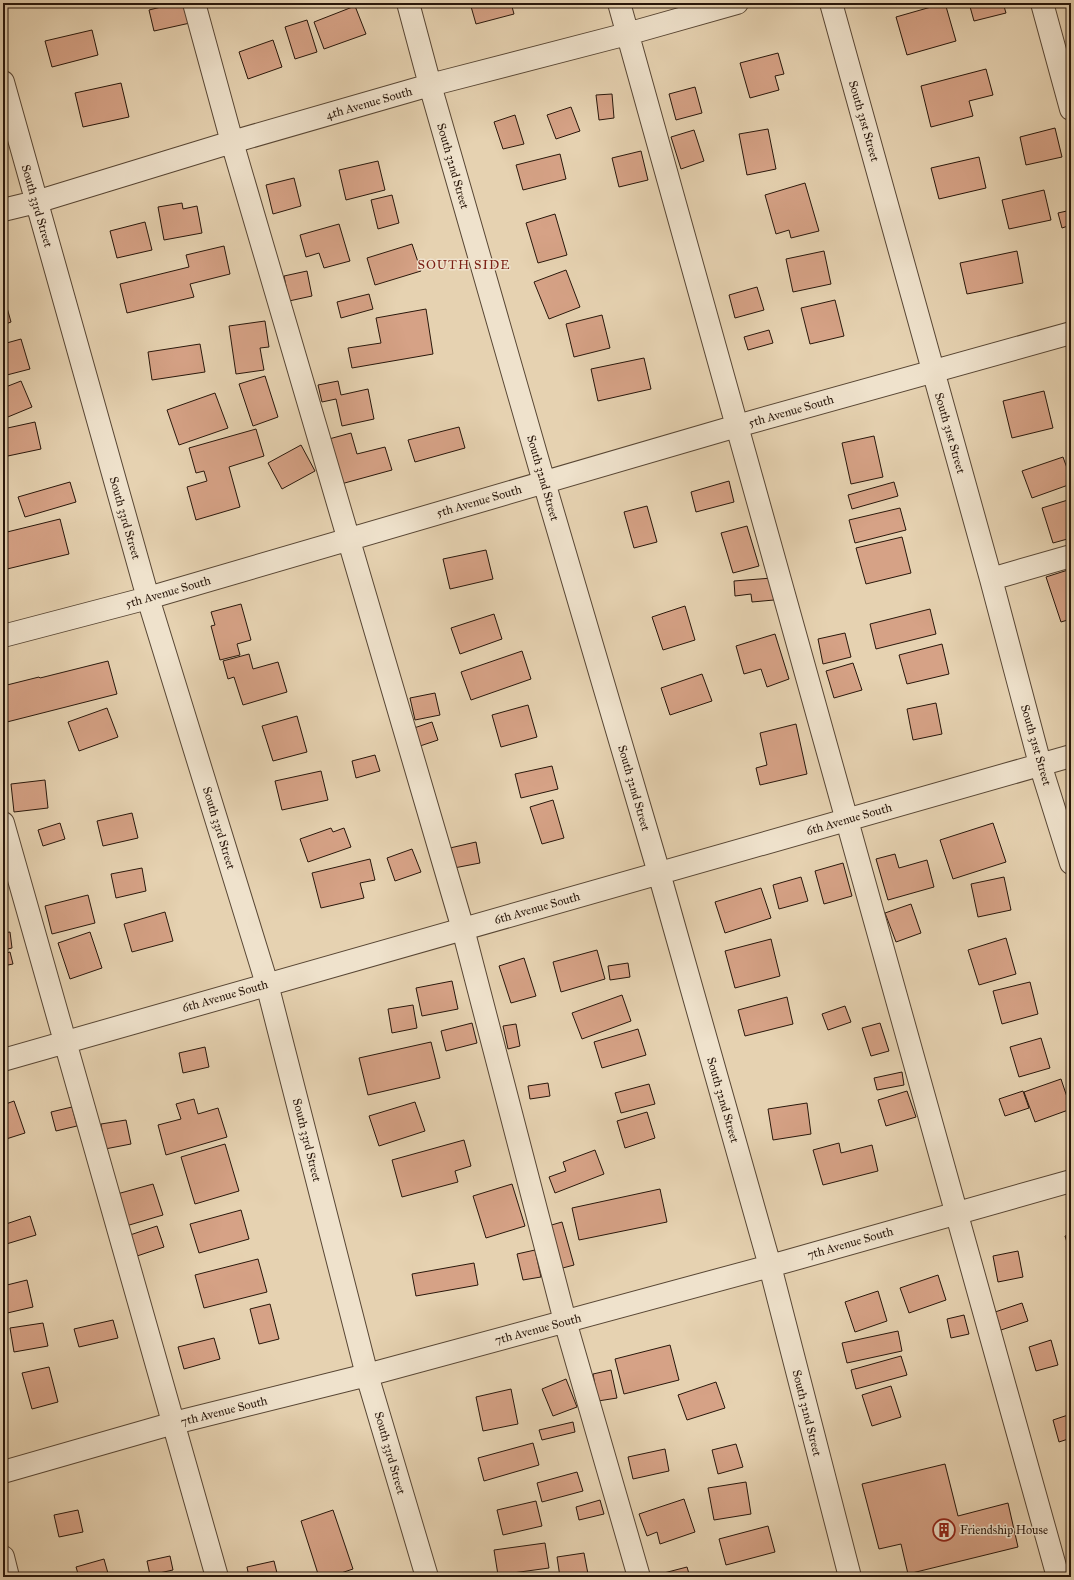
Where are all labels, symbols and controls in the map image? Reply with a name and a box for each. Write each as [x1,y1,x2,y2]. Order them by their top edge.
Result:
street label: South 31st Street [846,79,882,164]
street label: 4th Avenue South [324,84,414,122]
street label: South 32nd Street [434,121,472,211]
street label: South 33rd Street [19,163,56,250]
district label: SOUTH SIDE [418,257,510,273]
street label: South 31st Street [932,391,968,476]
street label: 5th Avenue South [747,392,836,430]
street label: South 32nd Street [524,433,562,523]
street label: South 33rd Street [107,475,144,562]
street label: 5th Avenue South [435,482,524,520]
street label: 5th Avenue South [124,573,213,611]
street label: South 31st Street [1018,703,1054,788]
street label: South 32nd Street [615,743,653,833]
street label: South 33rd Street [200,785,238,872]
street label: 6th Avenue South [804,800,894,838]
street label: 6th Avenue South [492,889,582,927]
street label: 6th Avenue South [180,977,270,1015]
street label: South 32nd Street [704,1055,742,1145]
street label: South 33rd Street [290,1097,324,1184]
street label: 7th Avenue South [805,1224,895,1262]
street label: 7th Avenue South [493,1311,583,1347]
street label: South 32nd Street [789,1368,825,1458]
street label: 7th Avenue South [179,1393,269,1429]
street label: South 33rd Street [372,1410,409,1497]
building icon: Friendship House [931,1517,957,1543]
place label: Friendship House [960,1523,1048,1537]

